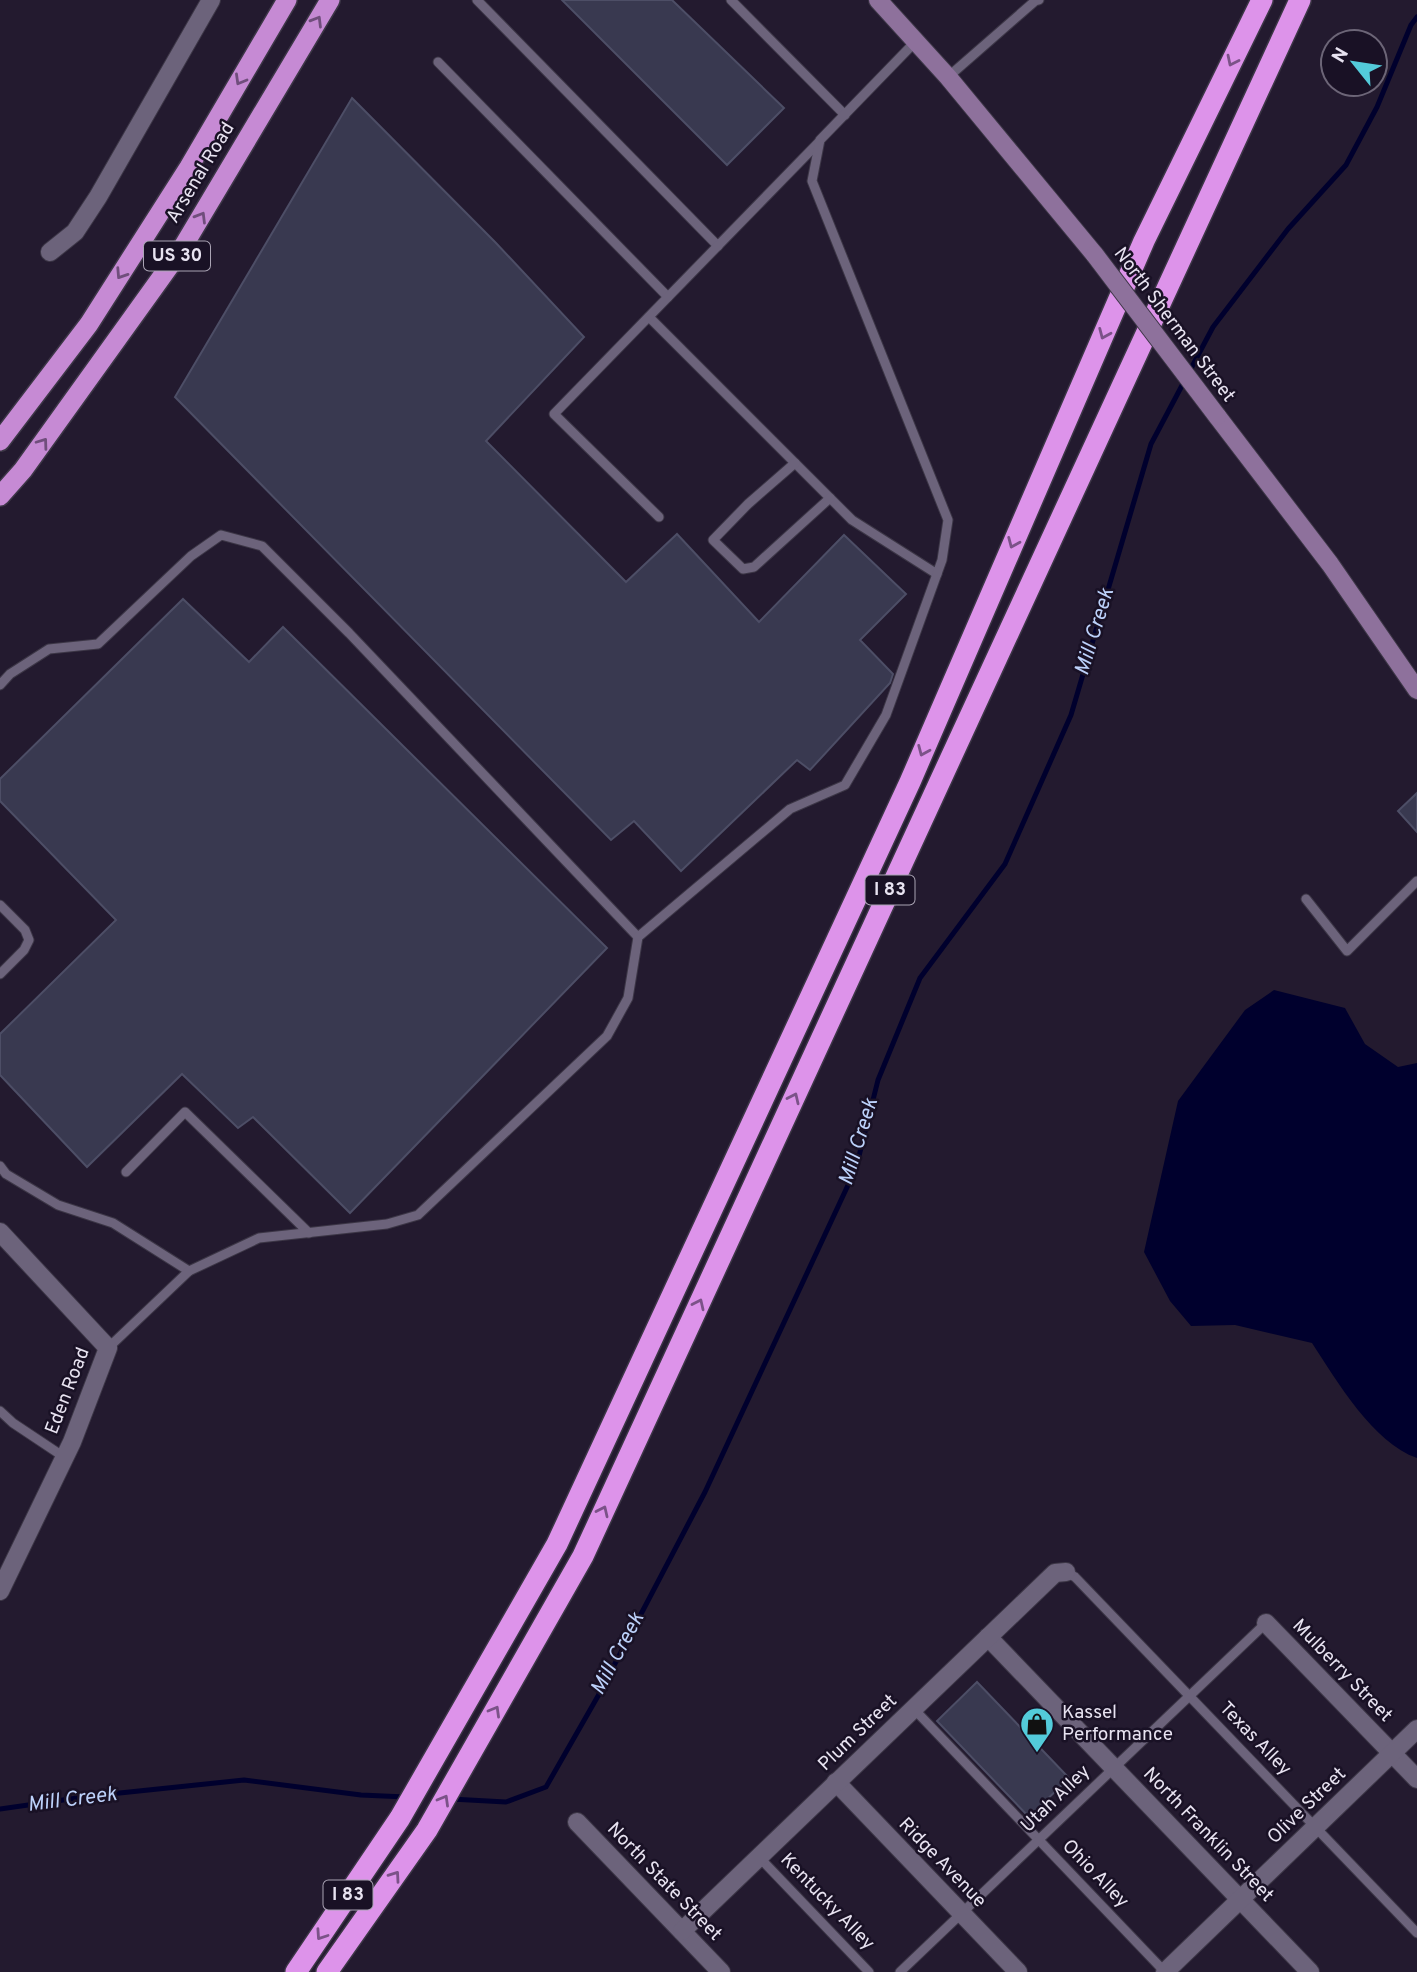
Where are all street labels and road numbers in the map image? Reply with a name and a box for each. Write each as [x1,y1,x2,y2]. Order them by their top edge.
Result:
street label: Arsenal Road [161,118,241,228]
road number: US 30 [144,242,210,270]
street label: North Sherman Street [1108,243,1240,407]
road number: I 83 [866,876,914,904]
street label: Eden Road [40,1344,96,1438]
street label: Mulberry Street [1287,1614,1397,1728]
street label: Plum Street [813,1689,903,1777]
street label: Texas Alley [1214,1697,1296,1781]
street label: Utah Alley [1016,1760,1096,1838]
street label: North Franklin Street [1137,1763,1279,1907]
street label: Olive Street [1263,1763,1351,1849]
street label: Ridge Avenue [893,1813,991,1913]
street label: North State Street [601,1818,727,1946]
street label: Ohio Alley [1056,1835,1134,1913]
street label: Kentucky Alley [775,1848,879,1956]
road number: I 83 [324,1881,372,1910]

